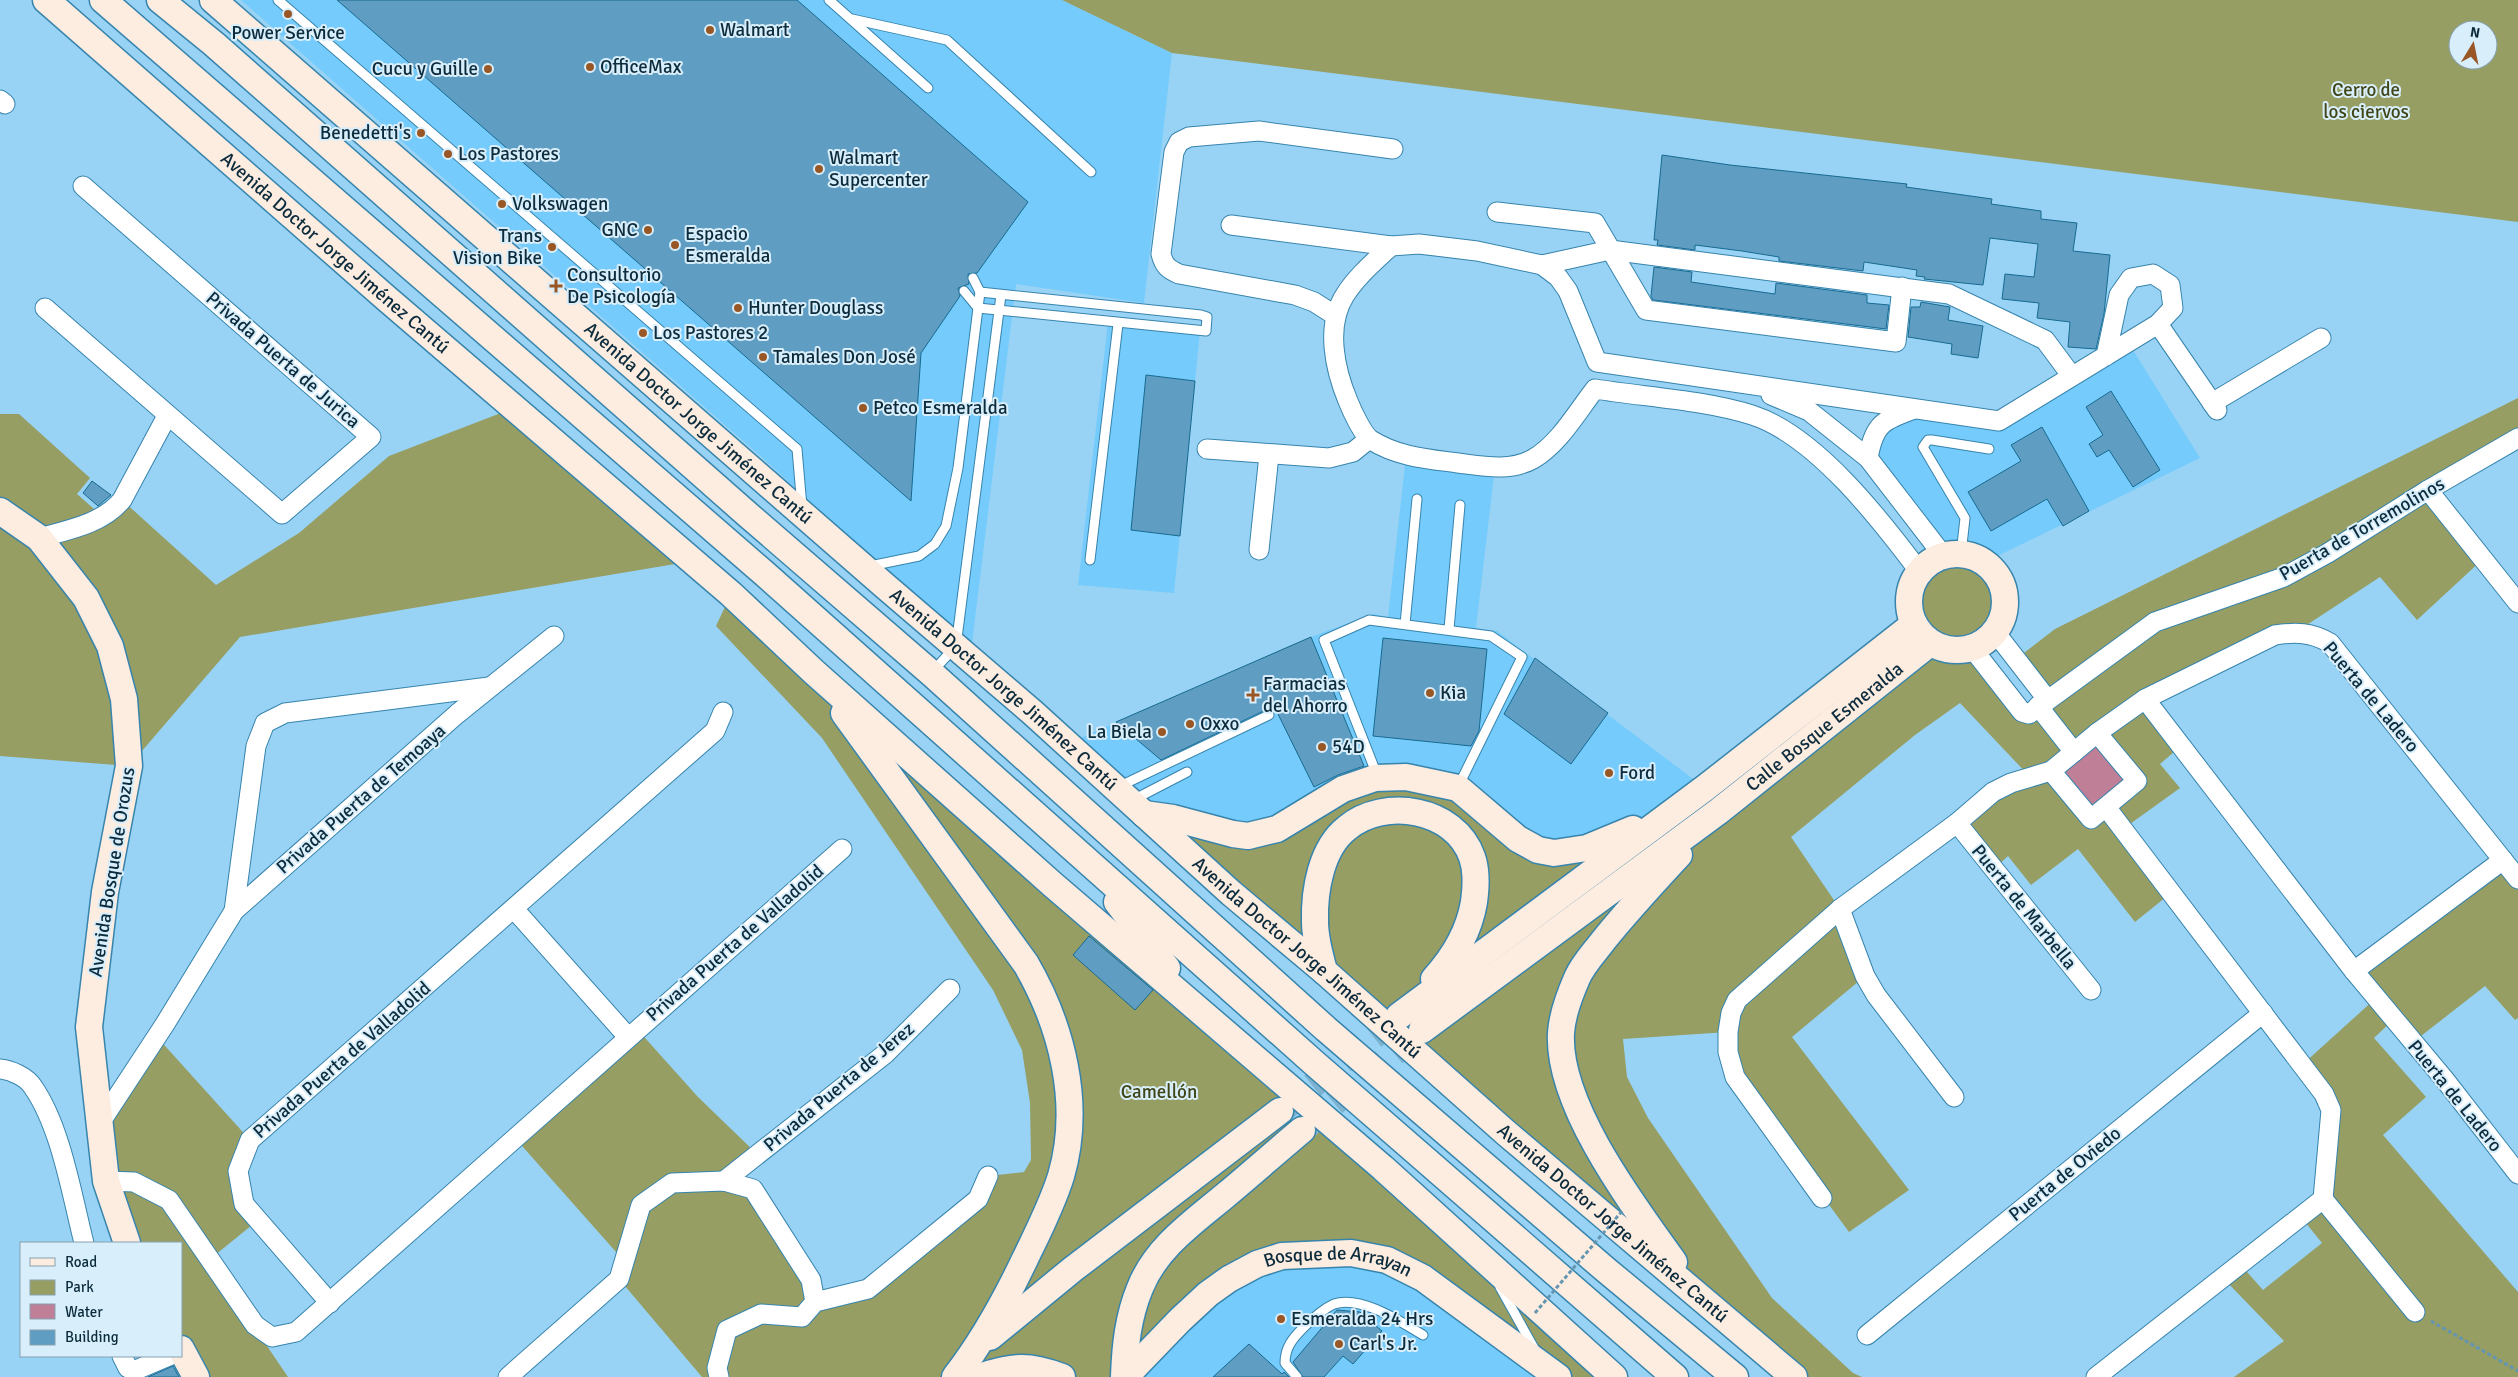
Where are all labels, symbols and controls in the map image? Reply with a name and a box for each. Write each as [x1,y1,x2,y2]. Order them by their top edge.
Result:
marker: Power Service [282,8,294,20]
place label: Walmart [720,18,790,42]
north arrow [2448,20,2498,70]
place label: Power Service [231,21,345,45]
text: N [2469,23,2481,42]
marker: Walmart [704,24,716,36]
place label: OfficeMax [600,55,682,79]
place label: Cucu y Guille [372,57,478,81]
marker: OfficeMax [584,61,596,73]
marker: Cucu y Guille [482,63,494,75]
park label: Cerro de los ciervos [2323,78,2409,124]
place label: Benedetti's [320,121,411,145]
marker: Benedetti's [415,127,427,139]
place label: Los Pastores [458,142,559,166]
place label: Walmart Supercenter [829,146,928,192]
street label: Avenida Doctor Jorge Jiménez Cantú [216,147,454,359]
marker: Los Pastores [442,148,454,160]
marker: Walmart Supercenter [813,163,825,175]
place label: Volkswagen [512,192,608,216]
marker: Volkswagen [496,198,508,210]
place label: GNC [601,218,638,242]
place label: Espacio Esmeralda [685,222,770,268]
place label: Trans Vision Bike [453,224,542,270]
marker: GNC [642,224,654,236]
marker: Espacio Esmeralda [669,239,681,251]
marker: Trans Vision Bike [546,241,558,253]
place label: Consultorio De Psicología [567,263,676,309]
marker: Consultorio De Psicología [549,279,563,293]
street label: Privada Puerta de Jurica [201,286,365,434]
place label: Hunter Douglass [748,296,883,320]
marker: Hunter Douglass [732,302,744,314]
street label: Avenida Doctor Jorge Jiménez Cantú [579,317,818,529]
place label: Los Pastores 2 [653,321,768,345]
marker: Los Pastores 2 [637,327,649,339]
place label: Tamales Don José [773,345,916,369]
marker: Tamales Don José [757,351,769,363]
place label: Petco Esmeralda [873,396,1008,420]
marker: Petco Esmeralda [857,402,869,414]
street label: Puerta de Torremolinos [2275,472,2449,586]
street label: Avenida Doctor Jorge Jiménez Cantú [884,583,1123,796]
street label: Puerta de Ladero [2318,637,2424,757]
street label: Calle Bosque Esmeralda [1741,657,1908,797]
place label: Farmacias del Ahorro [1263,672,1348,718]
place label: Kia [1440,681,1466,705]
marker: Kia [1424,687,1436,699]
marker: Farmacias del Ahorro [1247,689,1259,701]
place label: Oxxo [1200,712,1239,736]
marker: Oxxo [1184,718,1196,730]
street label: Privada Puerta de Temoaya [271,719,451,879]
place label: La Biela [1087,720,1152,744]
marker: La Biela [1156,726,1168,738]
place label: 54D [1332,735,1365,759]
marker: 54D [1316,741,1328,753]
place label: Ford [1619,761,1655,785]
street label: Avenida Bosque de Orozus [84,765,140,979]
marker: Ford [1603,767,1615,779]
street label: Puerta de Marbella [1966,840,2082,974]
street label: Avenida Doctor Jorge Jiménez Cantú [1187,852,1426,1064]
street label: Privada Puerta de Valladolid [641,859,829,1027]
street label: Privada Puerta de Valladolid [248,976,436,1144]
street label: Privada Puerta de Jerez [759,1017,919,1157]
street label: Puerta de Ladero [2402,1035,2508,1157]
park label: Camellón [1121,1080,1197,1104]
street label: Avenida Doctor Jorge Jiménez Cantú [1492,1119,1733,1328]
street label: Puerta de Oviedo [2004,1121,2126,1227]
street label: Bosque de Arrayan [1260,1241,1416,1283]
legend [20,1242,182,1357]
text: Road [65,1253,97,1271]
text: Park [65,1278,94,1296]
text: Water [65,1303,103,1321]
place label: Esmeralda 24 Hrs [1291,1307,1433,1331]
marker: Esmeralda 24 Hrs [1275,1313,1287,1325]
text: Building [65,1328,119,1346]
place label: Carl's Jr. [1349,1332,1418,1356]
marker: Carl's Jr. [1333,1338,1345,1350]

